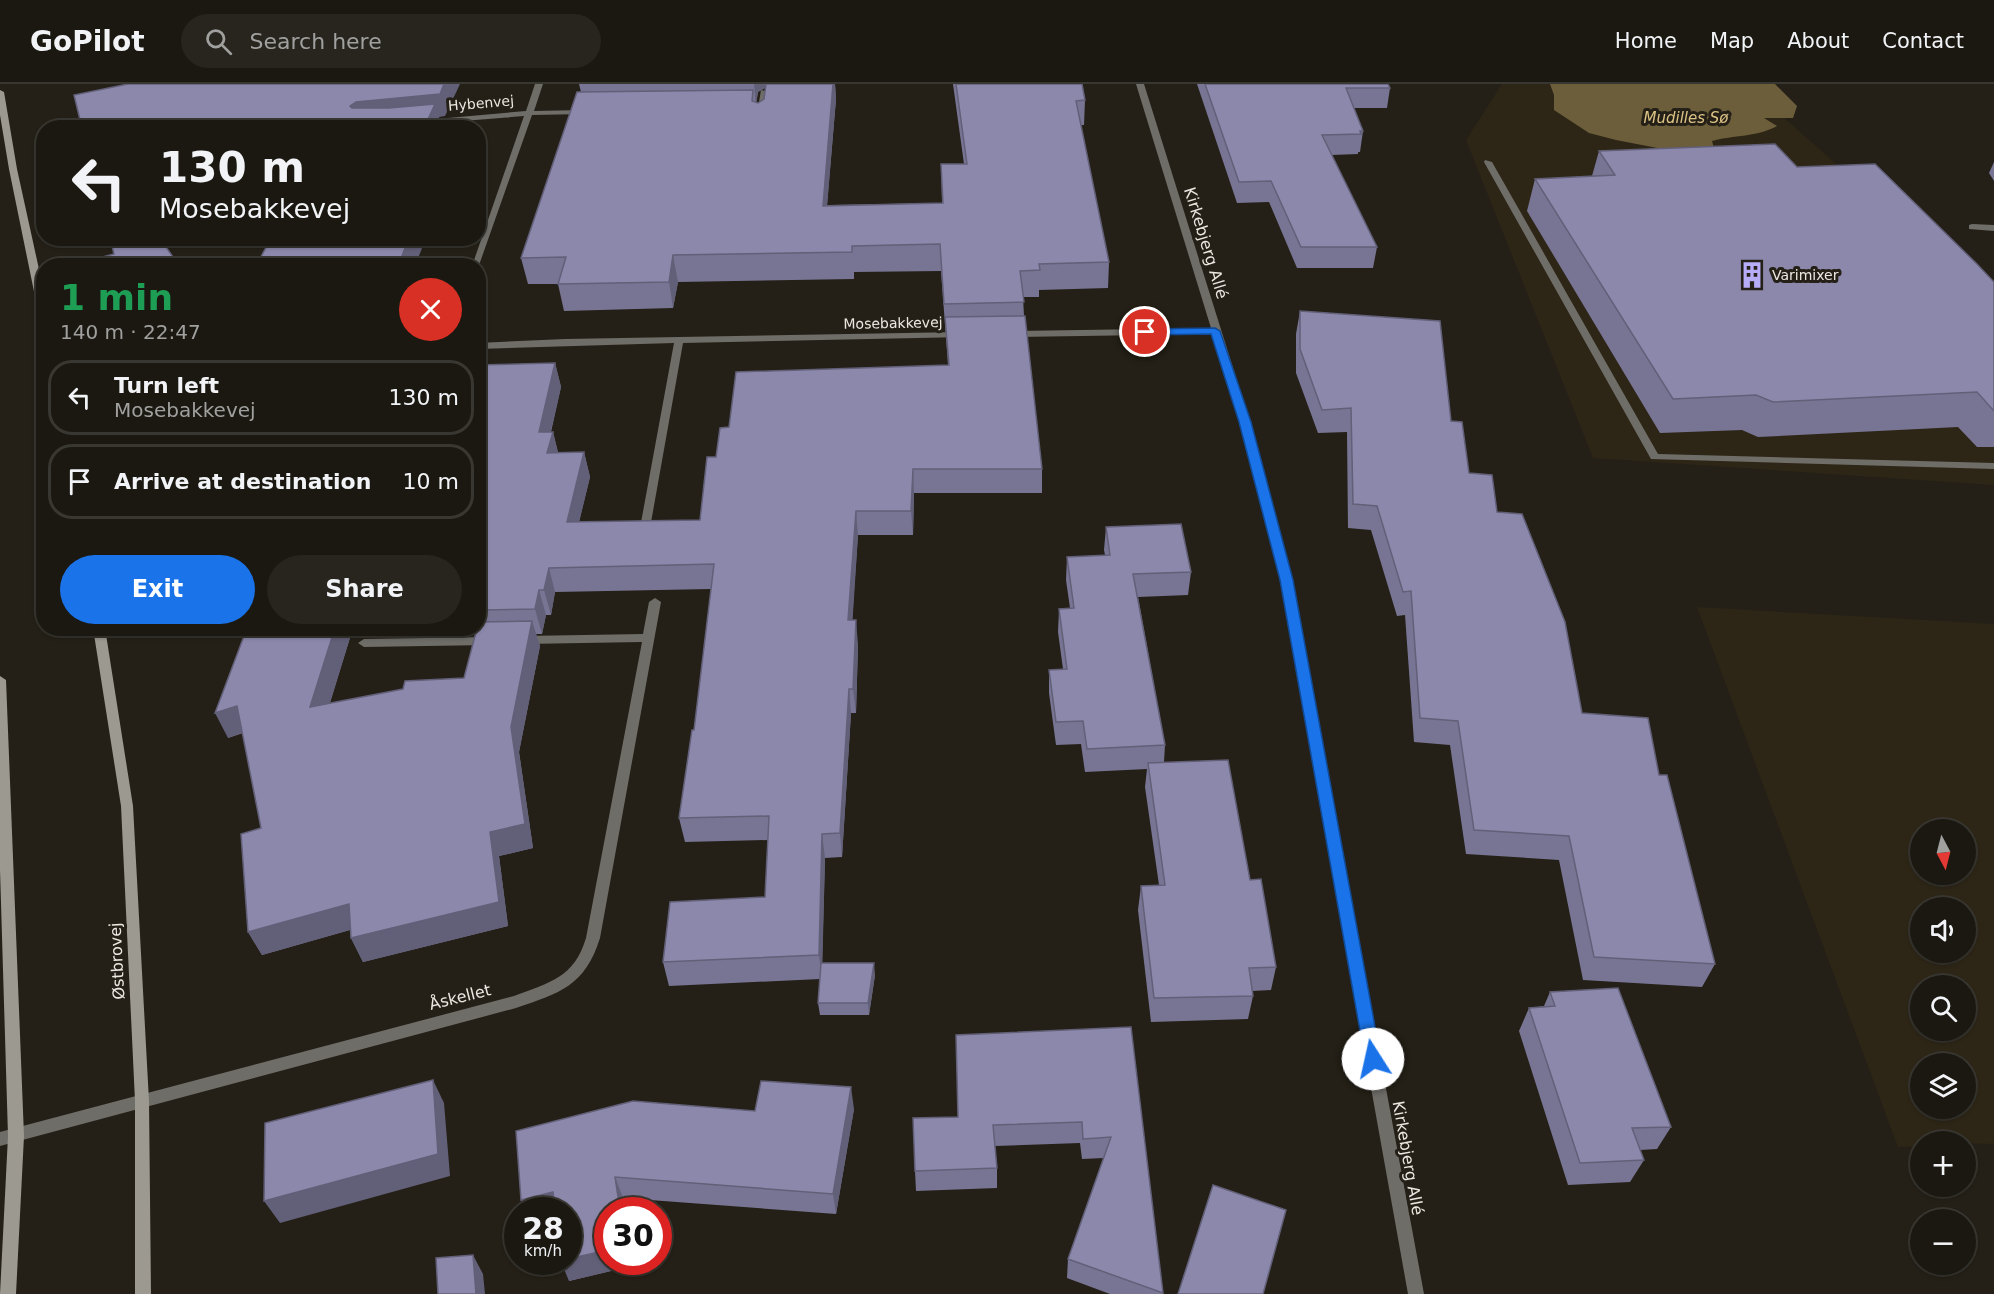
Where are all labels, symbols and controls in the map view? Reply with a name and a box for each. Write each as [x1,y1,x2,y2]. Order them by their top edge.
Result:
search box [181,14,601,68]
text: GoPilot [30,25,145,58]
icon: search [202,25,235,58]
text: Search here [250,29,382,54]
text: Home [1615,29,1677,53]
text: Map [1710,29,1754,53]
text: About [1787,29,1849,53]
text: Contact [1882,29,1964,53]
street label: Hybenvej [447,92,515,114]
water label: Mudilles Sø [1644,109,1729,127]
text: 130 m [159,143,305,192]
icon: left [60,144,138,222]
street label: Kirkebjerg Allé [1180,185,1232,301]
text: Mosebakkevej [159,193,350,224]
building icon: Varimixer [1737,260,1767,290]
place label: Varimixer [1772,267,1839,283]
text: 1 min [60,277,173,318]
button: close [399,278,462,341]
pin [1119,306,1170,357]
street label: Mosebakkevej [843,314,943,332]
icon: arrive [1128,315,1161,348]
text: 140 m · 22:47 [60,320,201,344]
text: Turn left [114,373,219,398]
icon: left [63,381,96,414]
text: 130 m [389,385,459,410]
text: Mosebakkevej [114,398,256,422]
icon: arrive [63,465,96,498]
text: Arrive at destination [114,469,371,494]
text: 10 m [403,469,459,494]
button: Exit [60,555,255,624]
button: Share [267,555,462,624]
north arrow [1910,819,1976,885]
map controls [1910,819,1976,1275]
button: sound [1910,897,1976,963]
street label: Østbrovej [105,922,129,1000]
button: search [1910,975,1976,1041]
street label: Åskellet [427,980,493,1014]
position arrow [1341,1027,1405,1091]
button: layers [1910,1053,1976,1119]
street label: Kirkebjerg Allé [1389,1099,1427,1217]
button: + [1910,1131,1976,1197]
speed limit sign: 30 [594,1197,672,1275]
button: − [1910,1209,1976,1275]
text: 28 [522,1211,564,1246]
text: km/h [524,1242,562,1260]

